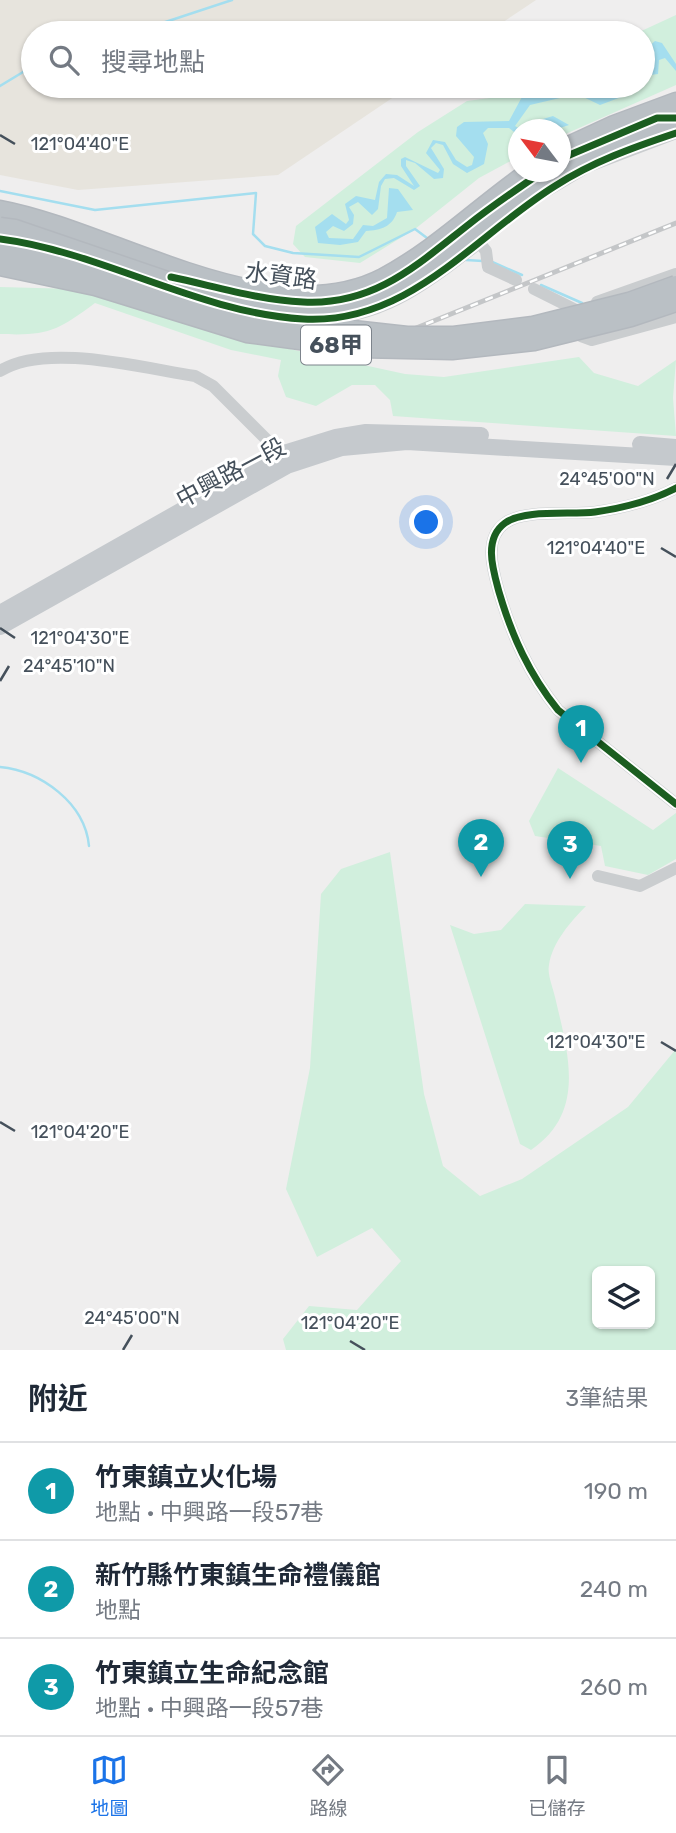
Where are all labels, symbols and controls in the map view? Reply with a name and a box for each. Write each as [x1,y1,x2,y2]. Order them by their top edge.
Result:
search box [21,21,655,98]
icon: search [45,41,83,79]
text: 搜尋地點 [101,47,205,78]
north arrow [508,119,571,182]
text: 121°04'40"E [31,133,129,155]
street label: 水資路 [244,258,318,294]
road number: 68甲 [301,326,371,364]
street label: 中興路一段 [171,432,291,514]
text: 24°45'00"N [559,468,655,490]
your location [409,505,443,539]
text: 121°04'40"E [547,537,645,559]
text: 121°04'30"E [31,627,129,649]
text: 24°45'10"N [23,655,115,677]
pin: 1 [558,705,604,763]
pin: 2 [458,819,504,877]
pin: 3 [547,821,593,879]
text: 121°04'30"E [547,1031,645,1053]
text: 121°04'20"E [31,1121,129,1143]
map controls [592,1266,655,1329]
button: layers [592,1266,655,1329]
text: 24°45'00"N [84,1307,180,1329]
text: 121°04'20"E [301,1312,399,1334]
text: 附近 [28,1381,88,1417]
text: 3筆結果 [565,1384,648,1412]
text: 竹東鎮立火化場 [95,1462,277,1493]
text: 1 [45,1477,57,1505]
text: 190 m [584,1477,648,1505]
text: 地點 · 中興路一段57巷 [95,1498,323,1526]
text: 新竹縣竹東鎮生命禮儀館 [95,1560,381,1591]
text: 2 [44,1575,58,1603]
text: 240 m [580,1575,648,1603]
text: 地點 [95,1596,141,1624]
text: 竹東鎮立生命紀念館 [95,1658,329,1689]
text: 3 [43,1673,59,1701]
text: 260 m [580,1673,648,1701]
text: 地點 · 中興路一段57巷 [95,1694,323,1722]
tab: 地圖 [90,1751,129,1820]
tab: 路線 [309,1751,348,1820]
tab: 已儲存 [528,1751,586,1820]

